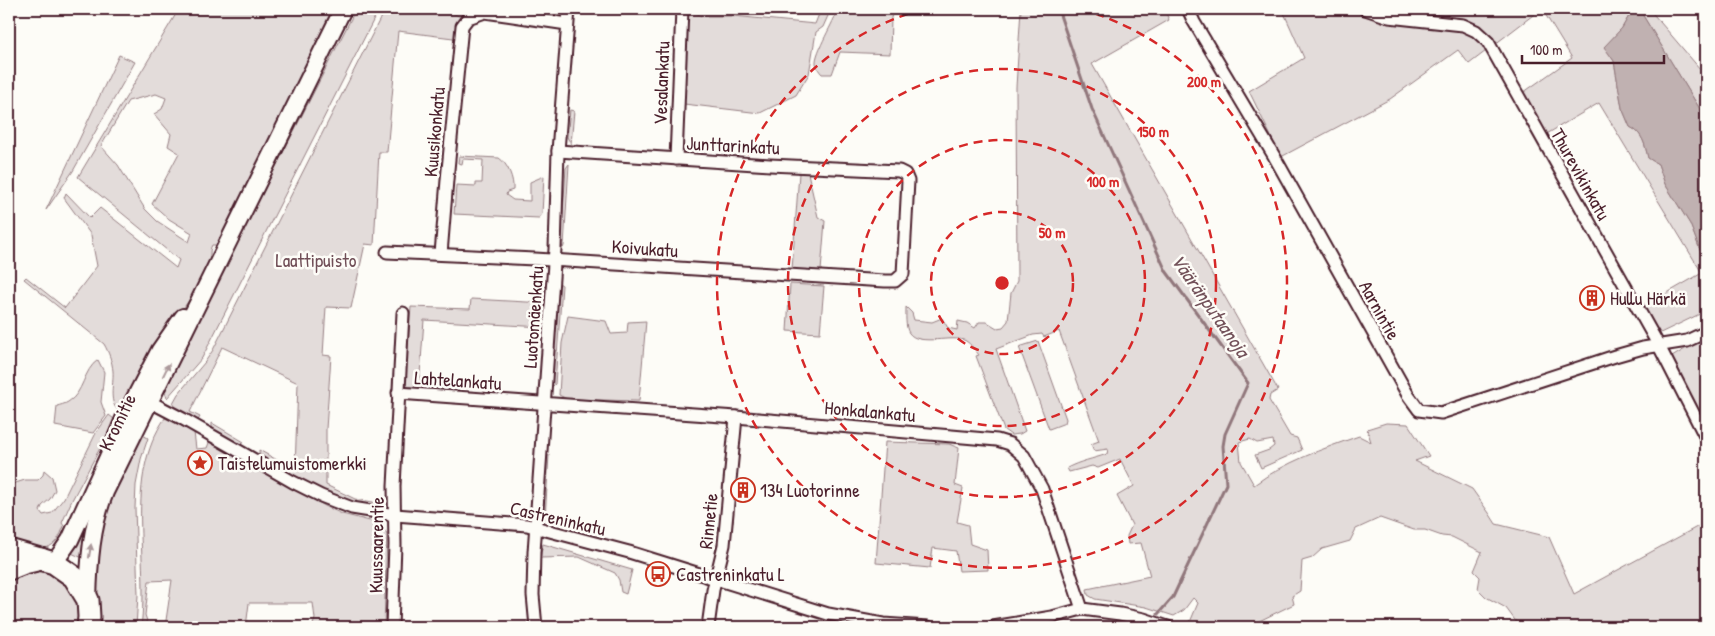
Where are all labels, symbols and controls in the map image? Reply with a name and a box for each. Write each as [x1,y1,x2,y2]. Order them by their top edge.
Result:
scale bar [1522,32,1665,64]
text: 100 m [1530,39,1563,60]
street label: Vesalankatu [647,40,675,125]
text: 200 m [1187,71,1221,92]
street label: Kuusikonkatu [417,85,451,178]
text: 150 m [1137,121,1169,142]
street label: Thurevikinkatu [1545,123,1617,225]
street label: Junttarinkatu [686,130,781,160]
text: 100 m [1087,171,1119,192]
text: 50 m [1039,222,1065,243]
street label: Koivukatu [611,233,679,263]
park label: Laattipuisto [276,247,357,273]
water label: Vääränputaanoja [1165,248,1258,364]
street label: Luotomäenkatu [516,265,550,369]
centre of rings [993,274,1011,292]
street label: Aarnintie [1353,276,1407,345]
building icon: Hullu Härkä [1579,285,1605,311]
place label: Hullu Härkä [1610,285,1686,311]
one-way arrow [162,363,170,377]
street label: Lahtelankatu [414,364,503,396]
street label: Kromitie [92,389,142,455]
street label: Honkalankatu [824,394,917,428]
place icon: Taistelumuistomerkki [187,450,213,476]
place label: Taistelumuistomerkki [218,450,367,476]
building icon: 134 Luotorinne [730,477,756,503]
place label: 134 Luotorinne [760,477,860,503]
street label: Rinnetie [692,491,724,550]
street label: Castreninkatu [508,494,609,542]
street label: Kuussaarentie [362,496,390,593]
one-way arrow [87,543,95,559]
bus stop icon: Castreninkatu L [645,561,671,587]
place label: Castreninkatu L [676,561,785,587]

